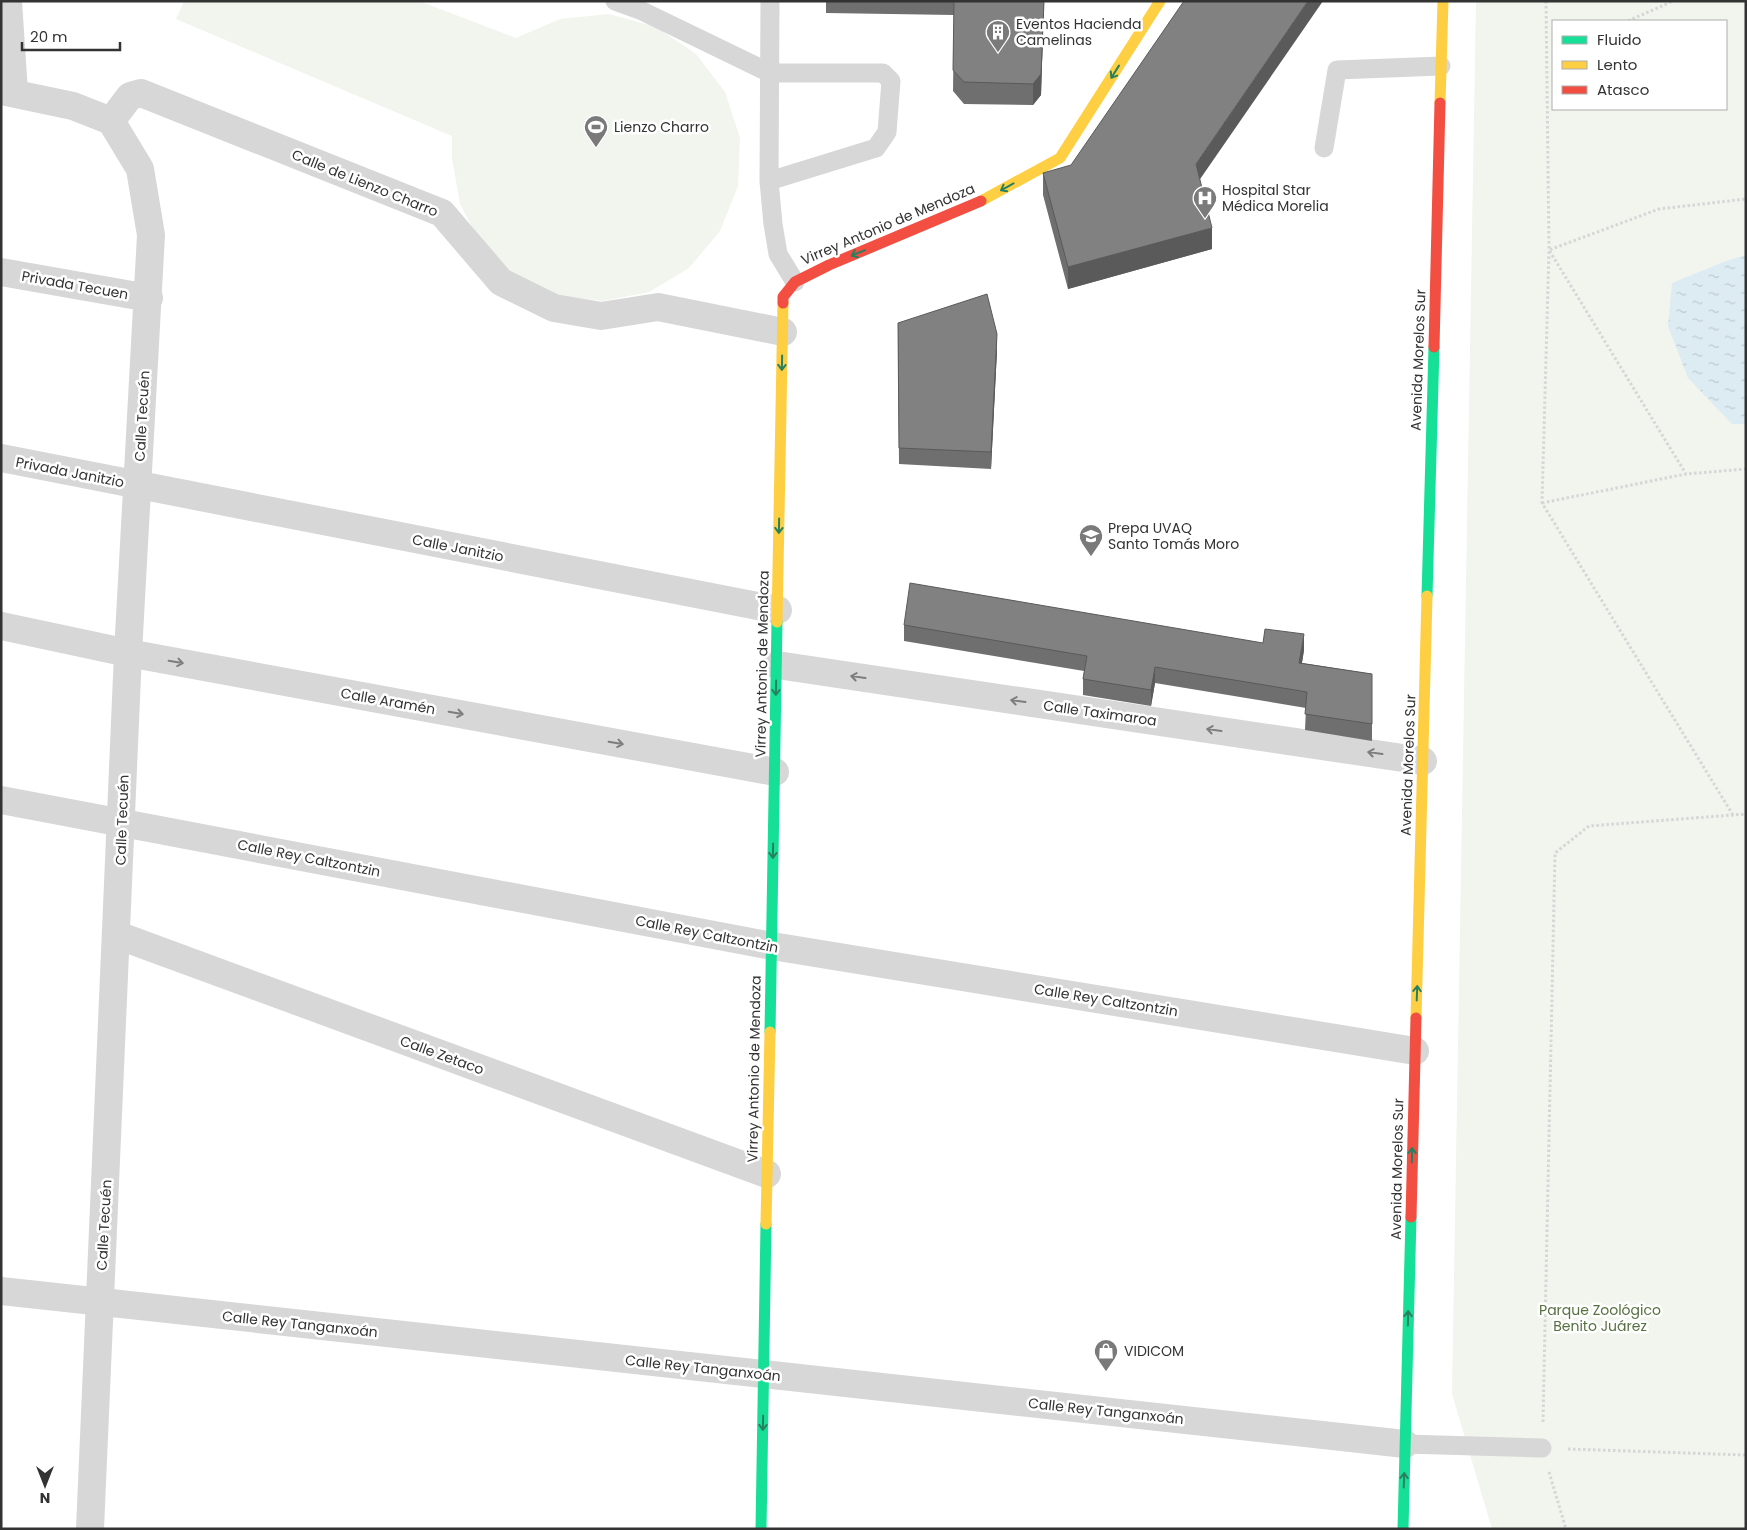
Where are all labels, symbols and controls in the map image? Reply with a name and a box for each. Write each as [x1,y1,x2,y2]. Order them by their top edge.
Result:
place label: Eventos Hacienda Camelinas [1016,14,1141,50]
building icon: Eventos Hacienda Camelinas [985,19,1011,53]
scale bar [22,20,120,52]
legend [1552,20,1727,110]
text: 20 m [30,26,68,47]
text: Fluido [1597,29,1641,50]
text: Lento [1597,54,1637,75]
one-way arrow [1109,65,1120,79]
text: Atasco [1597,79,1649,100]
sports icon: Lienzo Charro [583,114,609,148]
place label: Lienzo Charro [614,117,709,137]
street label: Calle de Lienzo Charro [289,144,441,222]
street label: Virrey Antonio de Mendoza [798,178,978,270]
place label: Hospital Star Médica Morelia [1222,180,1329,216]
one-way arrow [1000,183,1015,192]
hospital icon: Hospital Star Médica Morelia [1192,185,1218,219]
one-way arrow [851,248,866,258]
street label: Privada Tecuen [20,266,130,304]
street label: Avenida Morelos Sur [1406,289,1430,431]
one-way arrow [777,355,787,371]
street label: Calle Tecuén [130,370,154,462]
street label: Privada Janitzio [14,452,126,492]
one-way arrow [774,518,784,534]
place label: Prepa UVAQ Santo Tomás Moro [1108,518,1239,554]
school or university icon: Prepa UVAQ Santo Tomás Moro [1078,523,1104,557]
street label: Calle Janitzio [411,529,505,567]
street label: Virrey Antonio de Mendoza [750,570,774,758]
one-way arrow [168,657,184,667]
one-way arrow [850,672,866,682]
one-way arrow [771,680,781,696]
street label: Calle Aramén [339,683,437,719]
street label: Avenida Morelos Sur [1396,694,1420,836]
one-way arrow [1011,695,1027,705]
street label: Calle Taximaroa [1042,695,1158,731]
one-way arrow [448,709,464,719]
one-way arrow [1206,724,1222,734]
one-way arrow [608,738,624,748]
one-way arrow [1367,748,1383,758]
street label: Calle Tecuén [110,774,134,866]
street label: Calle Rey Caltzontzin [236,834,382,882]
one-way arrow [768,842,778,859]
street label: Calle Rey Caltzontzin [634,910,780,958]
street label: Virrey Antonio de Mendoza [742,975,766,1163]
street label: Calle Rey Caltzontzin [1033,979,1179,1021]
one-way arrow [1412,985,1421,1001]
street label: Calle Zetaco [397,1031,487,1079]
street label: Avenida Morelos Sur [1386,1098,1408,1240]
one-way arrow [1408,1147,1417,1163]
street label: Calle Tecuén [92,1179,116,1271]
park label: Parque Zoológico Benito Juárez [1539,1300,1661,1336]
street label: Calle Rey Tanganxoán [221,1306,379,1342]
one-way arrow [1403,1310,1413,1326]
shop icon: VIDICOM [1093,1338,1119,1372]
place label: VIDICOM [1124,1341,1184,1361]
street label: Calle Rey Tanganxoán [624,1350,782,1386]
street label: Calle Rey Tanganxoán [1027,1393,1185,1429]
one-way arrow [758,1415,767,1431]
north arrow [20,1460,70,1510]
one-way arrow [1399,1472,1409,1488]
text: N [40,1488,50,1508]

